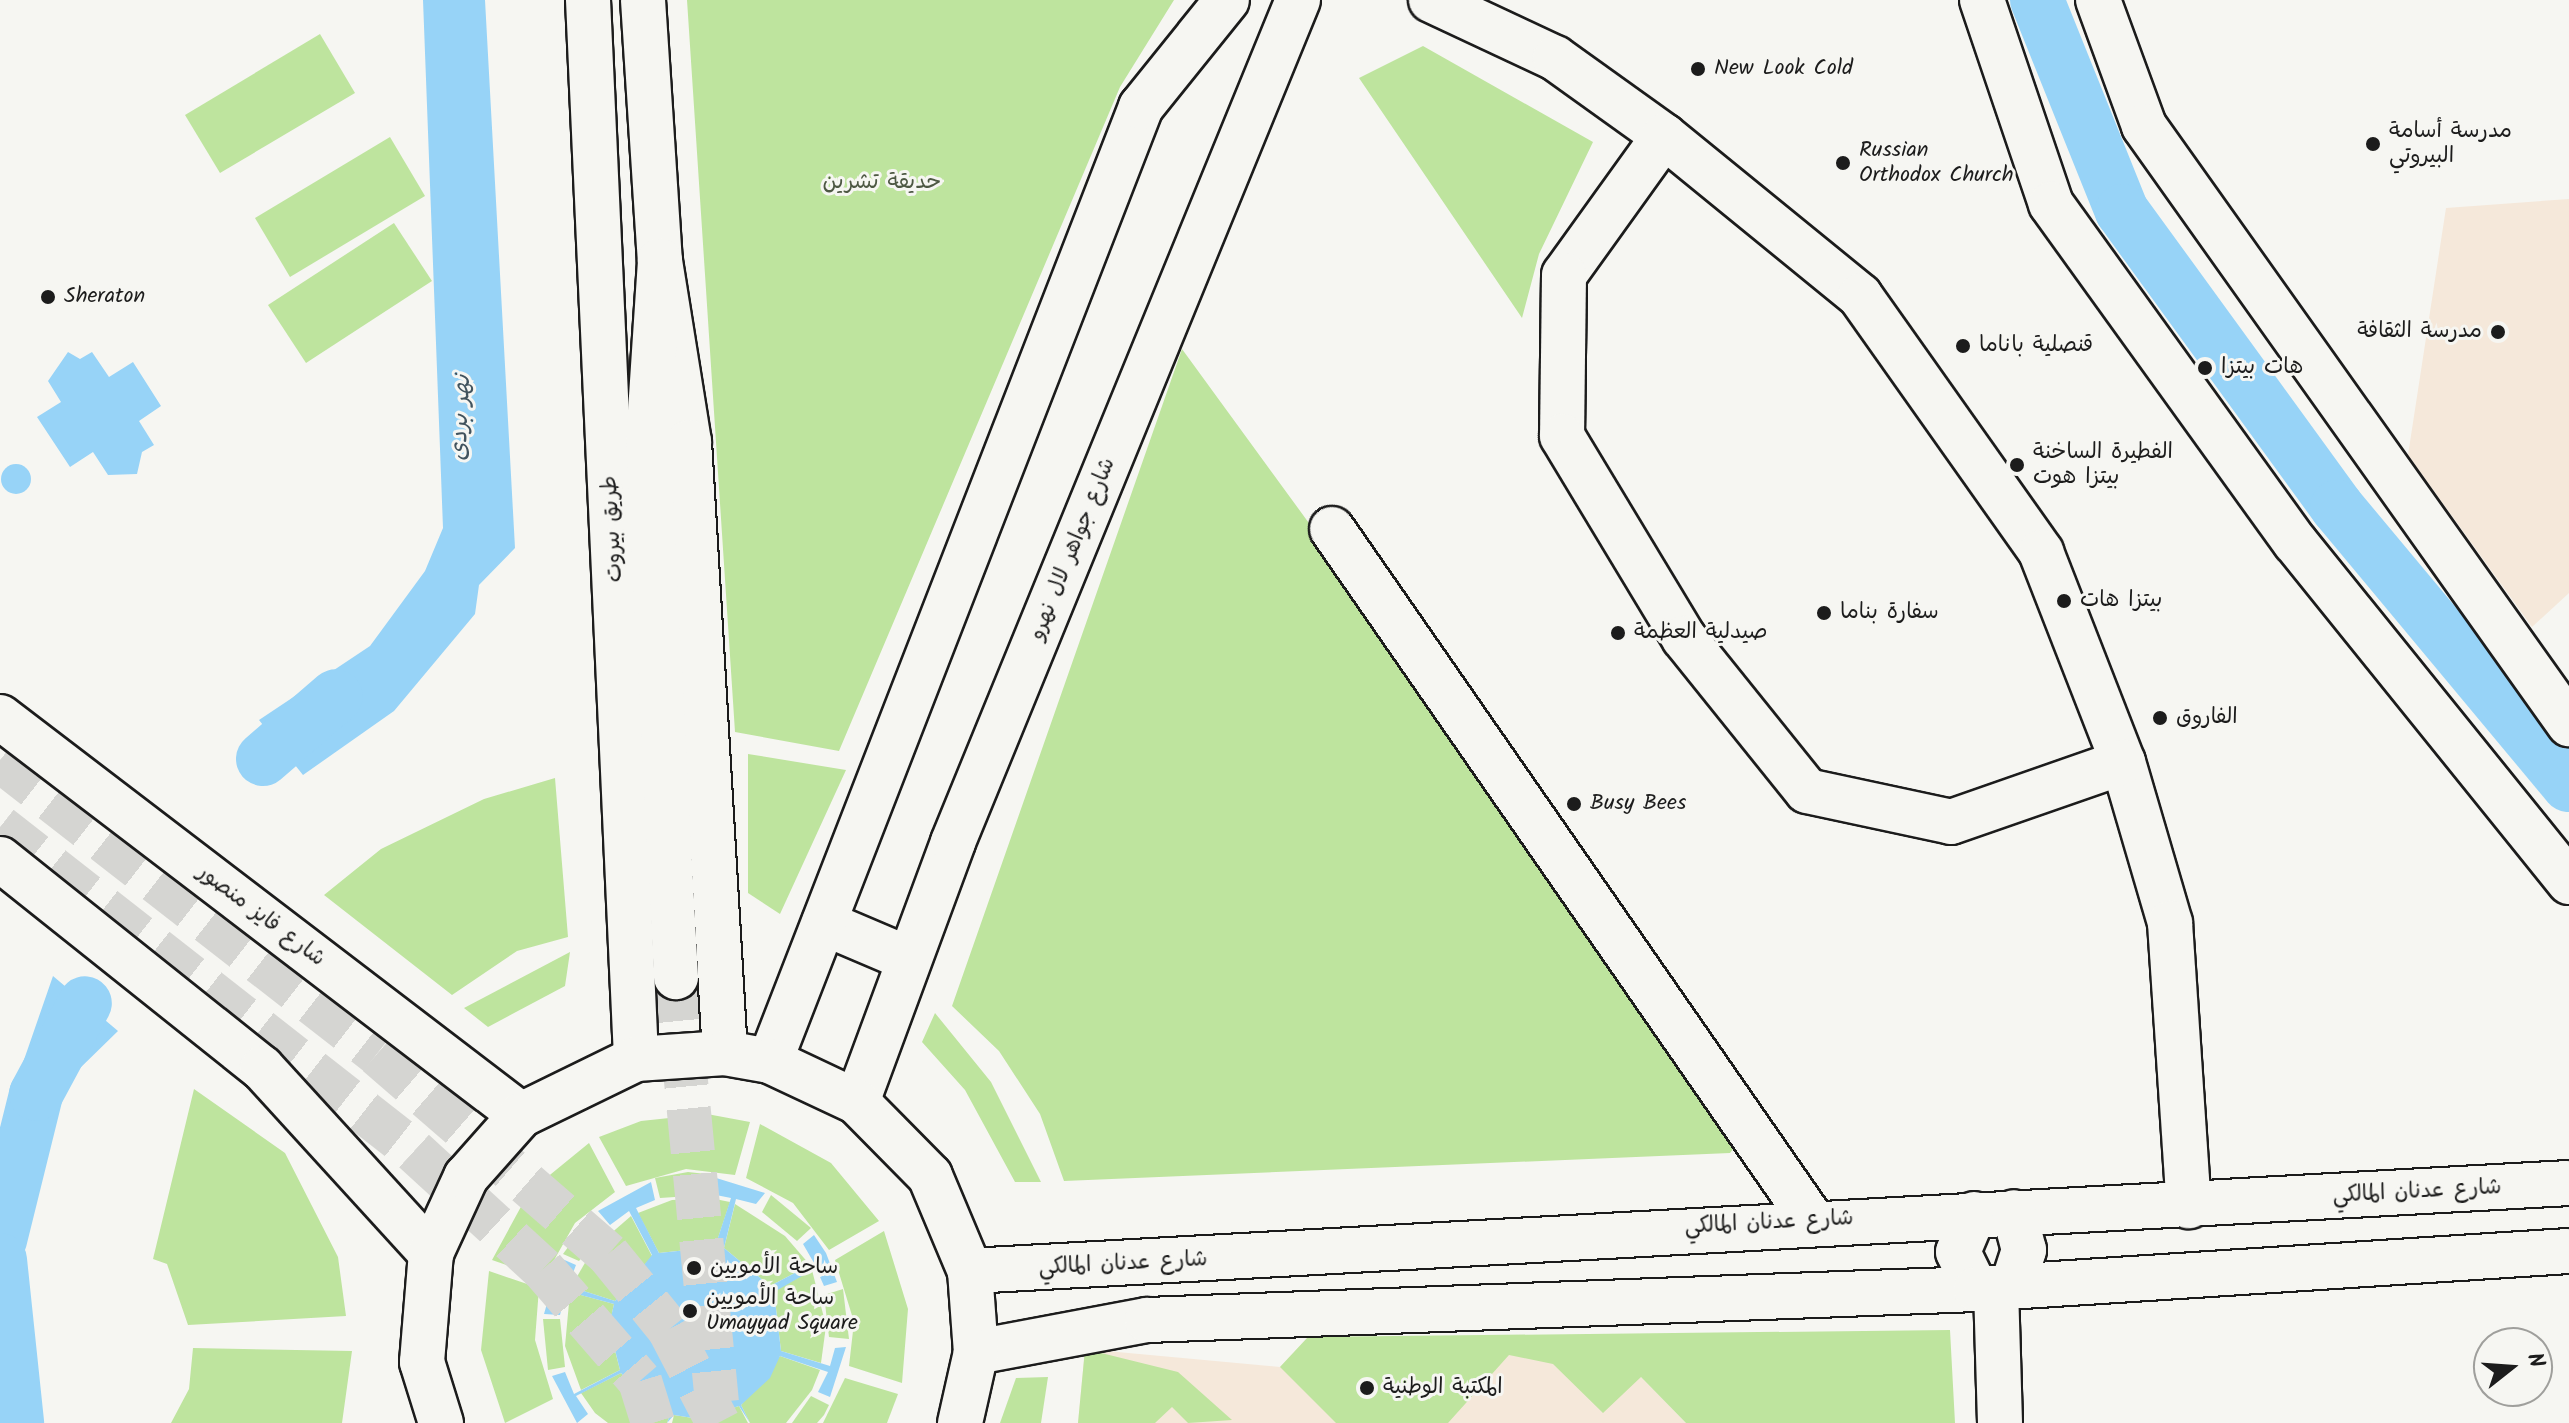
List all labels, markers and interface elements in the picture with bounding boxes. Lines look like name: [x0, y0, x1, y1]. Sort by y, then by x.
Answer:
place label: New Look Cold: [1714, 56, 1853, 82]
marker: New Look Cold: [1689, 60, 1707, 78]
place label: مدرسة أسامة البيروتي: [2389, 118, 2512, 170]
marker: مدرسة أسامة البيروتي: [2364, 135, 2382, 153]
place label: Russian Orthodox Church: [1859, 137, 2014, 188]
marker: Russian Orthodox Church: [1834, 154, 1852, 172]
park label: حديقة تشرين: [823, 170, 941, 196]
place label: Sheraton: [64, 284, 145, 310]
marker: Sheraton: [39, 288, 57, 306]
place label: مدرسة الثقافة: [2357, 319, 2482, 345]
marker: مدرسة الثقافة: [2489, 323, 2507, 341]
place label: قنصلية باناما: [1979, 333, 2093, 359]
marker: قنصلية باناما: [1954, 337, 1972, 355]
place label: هات بیتزا: [2221, 355, 2303, 381]
marker: هات بیتزا: [2196, 359, 2214, 377]
water label: نهر بردى: [444, 374, 478, 462]
place label: الفطيرة الساخنة بيتزا هوت: [2033, 439, 2173, 490]
street label: شارع جواهر لال نهرو: [1024, 454, 1122, 644]
marker: الفطيرة الساخنة بيتزا هوت: [2008, 456, 2026, 474]
street label: طريق بيروت: [597, 475, 629, 583]
place label: بیتزا هات: [2080, 588, 2162, 614]
marker: بیتزا هات: [2055, 592, 2073, 610]
place label: سفارة بناما: [1840, 600, 1939, 626]
marker: سفارة بناما: [1815, 604, 1833, 622]
place label: صيدلية العظمة: [1634, 620, 1767, 646]
marker: صيدلية العظمة: [1609, 624, 1627, 642]
place label: الفاروق: [2176, 705, 2238, 731]
marker: الفاروق: [2151, 709, 2169, 727]
place label: Busy Bees: [1590, 791, 1686, 817]
marker: Busy Bees: [1565, 795, 1583, 813]
street label: شارع فايز منصور: [192, 859, 330, 973]
street label: شارع عدنان المالكي: [2332, 1174, 2502, 1210]
street label: شارع عدنان المالكي: [1684, 1205, 1854, 1241]
street label: شارع عدنان المالكي: [1038, 1246, 1208, 1282]
place label: ساحة الأمويين: [710, 1255, 838, 1281]
marker: ساحة الأمويين: [685, 1259, 703, 1277]
place label: ساحة الأمويين Umayyad Square: [706, 1285, 858, 1336]
marker: ساحة الأمويين Umayyad Square: [681, 1302, 699, 1320]
north arrow: [2473, 1327, 2553, 1407]
text: N: [2516, 1349, 2553, 1372]
place label: المكتبة الوطنية: [1383, 1375, 1503, 1401]
marker: المكتبة الوطنية: [1358, 1379, 1376, 1397]

